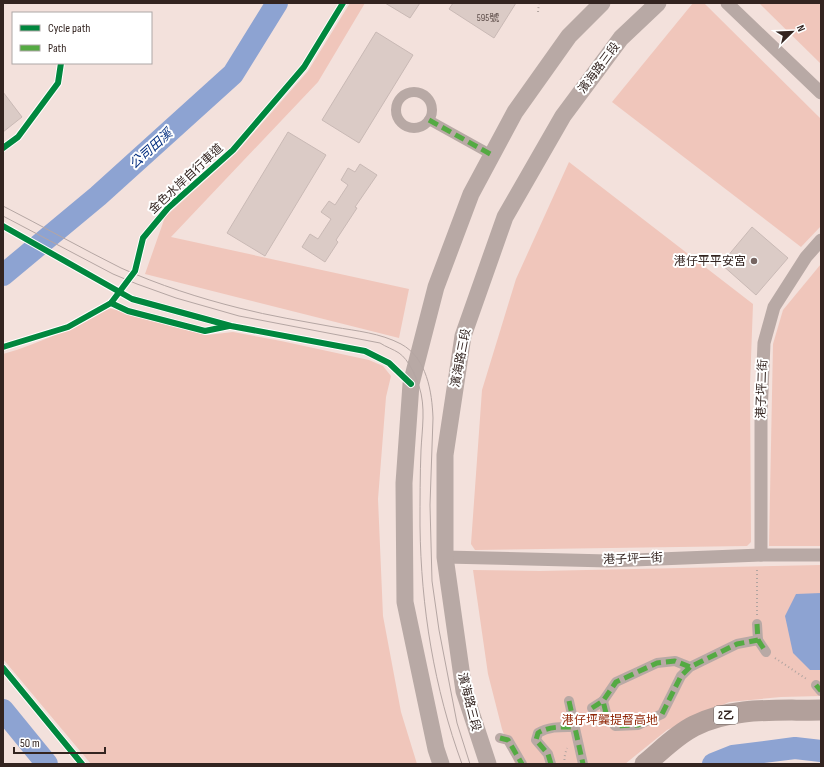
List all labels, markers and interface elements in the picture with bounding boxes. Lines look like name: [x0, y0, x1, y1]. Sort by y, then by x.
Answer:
legend: [12, 12, 152, 64]
house number: 595號: [477, 12, 499, 24]
north arrow: [772, 12, 812, 52]
text: Cycle path: [48, 21, 90, 36]
text: N: [794, 23, 808, 34]
street label: 濱海路三段: [575, 40, 623, 96]
text: Path: [48, 41, 66, 56]
water label: 公司田溪: [126, 124, 177, 172]
street label: 金色水岸自行車道: [146, 141, 226, 217]
place label: 港仔平平安宮: [674, 254, 746, 269]
marker: 港仔平平安宮: [749, 256, 759, 266]
street label: 濱海路三段: [448, 327, 474, 389]
street label: 港子坪二街: [753, 359, 771, 419]
street label: 港子坪一街: [603, 550, 663, 568]
street label: 濱海路三段: [454, 671, 484, 733]
road number: 2乙: [714, 706, 738, 724]
park label: 港仔坪龔提督高地: [562, 713, 658, 728]
scale bar: [14, 729, 105, 755]
text: 50 m: [20, 736, 40, 751]

